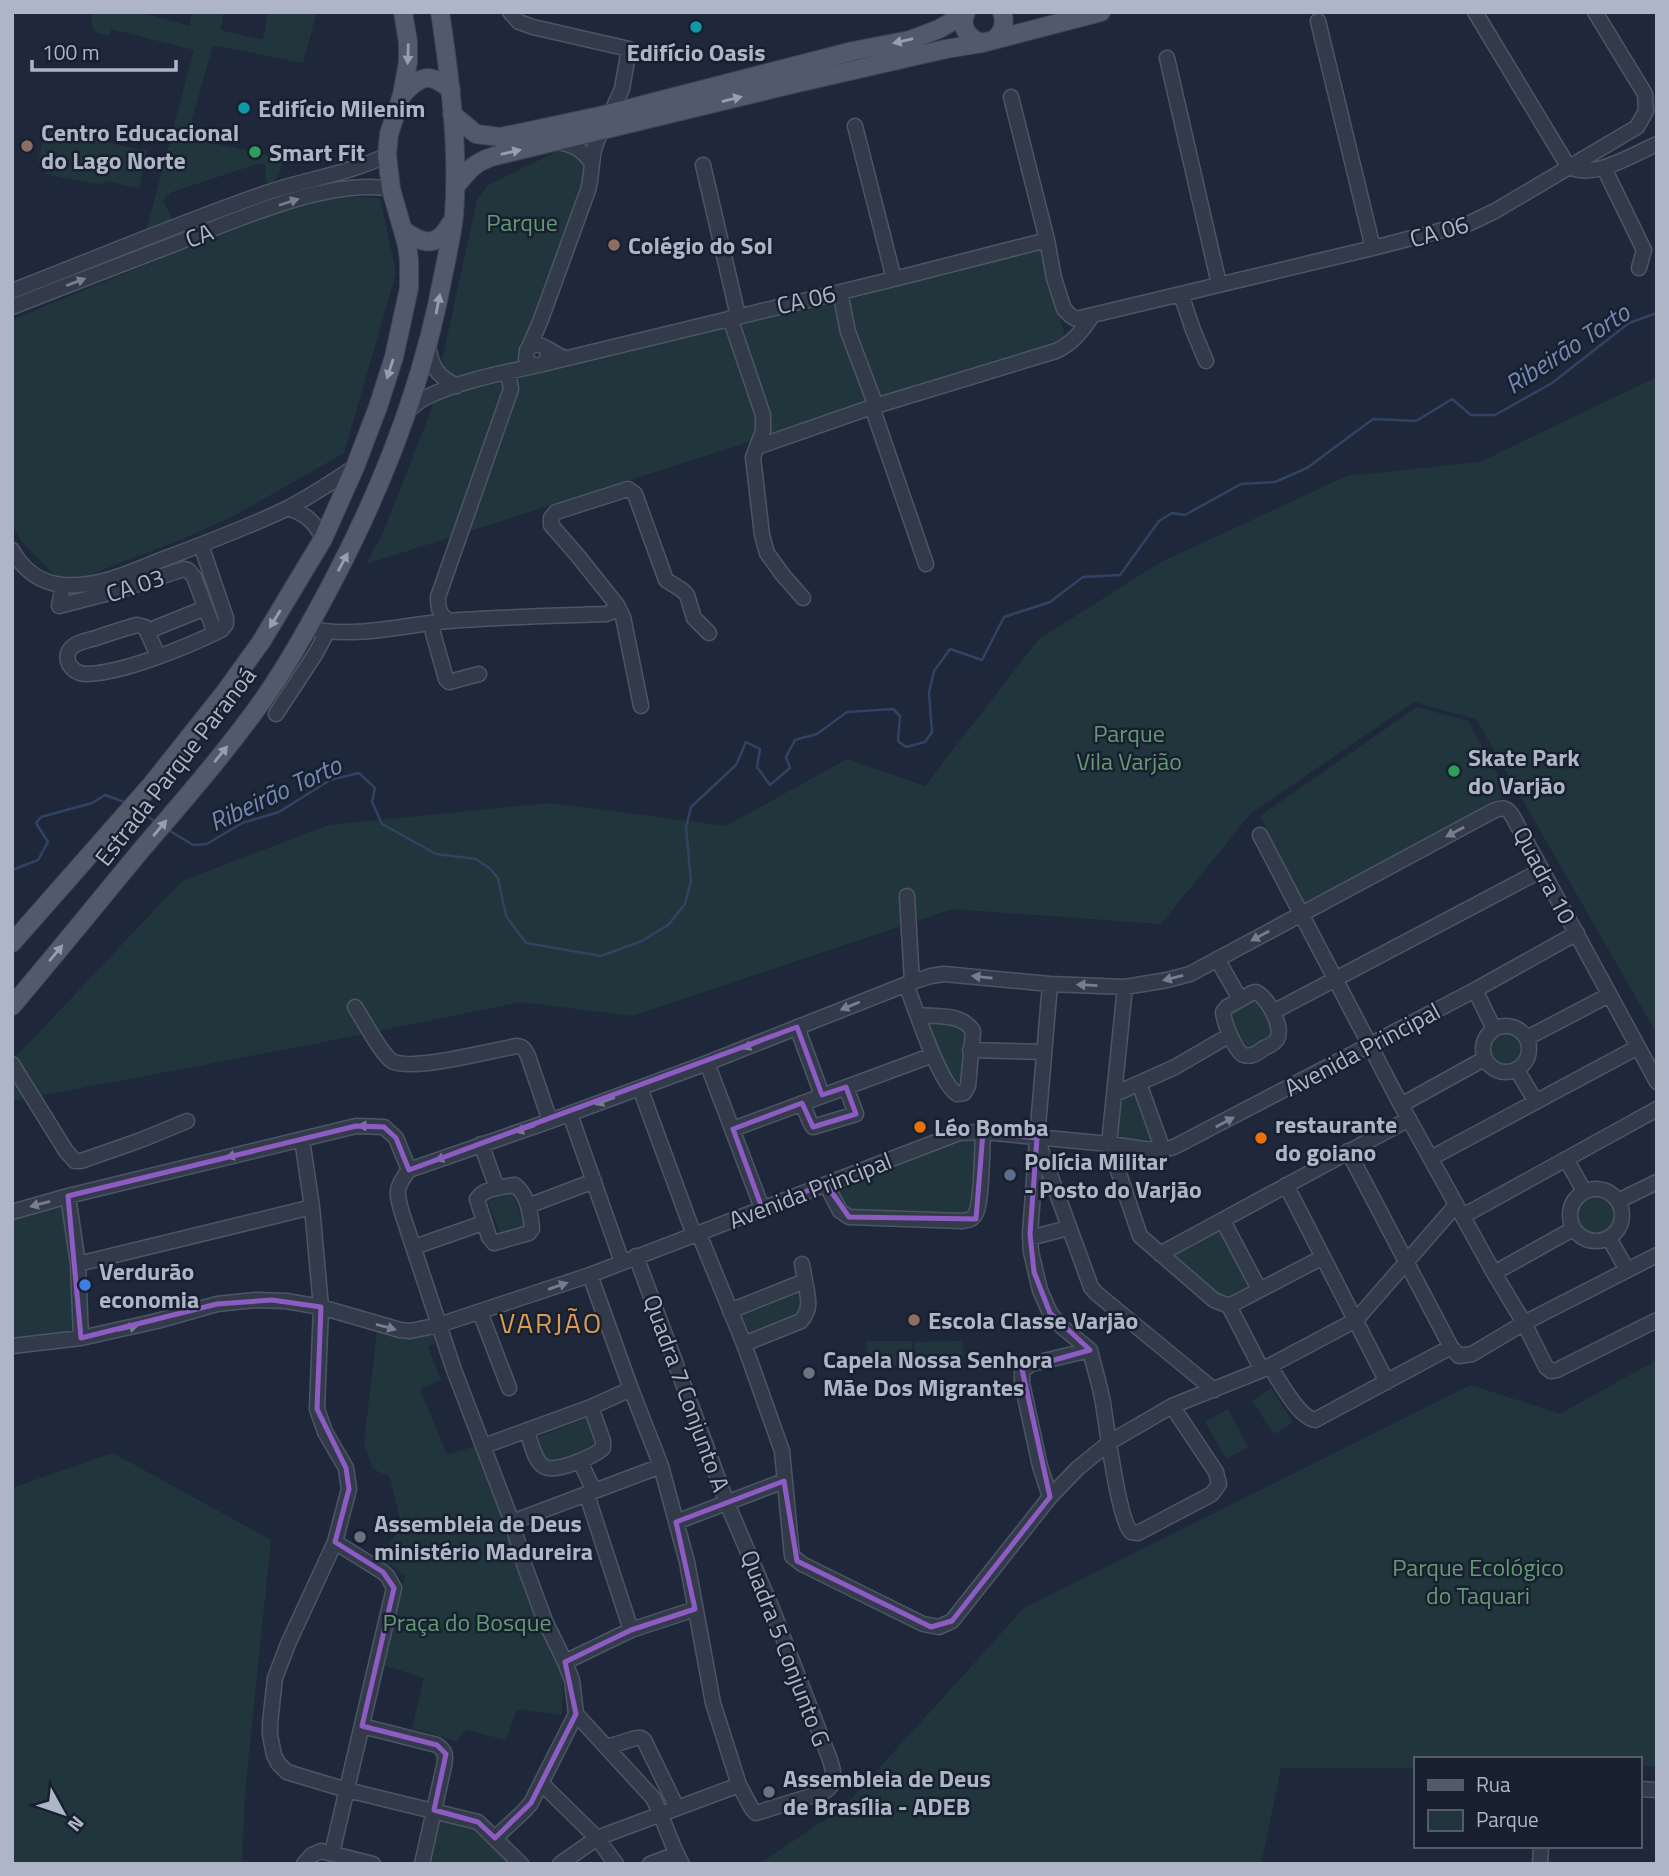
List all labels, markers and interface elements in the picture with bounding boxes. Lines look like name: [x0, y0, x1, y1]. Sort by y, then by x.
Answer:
marker: Edifício Oasis: [688, 19, 704, 35]
scale bar: [32, 28, 175, 72]
place label: Edifício Oasis: [626, 34, 766, 70]
text: 100 m: [42, 36, 99, 68]
one-way arrow: [892, 36, 914, 47]
one-way arrow: [402, 43, 414, 65]
place label: Edifício Milenim: [258, 90, 425, 126]
one-way arrow: [721, 93, 743, 104]
marker: Edifício Milenim: [236, 100, 252, 116]
place label: Centro Educacional do Lago Norte: [41, 114, 239, 178]
place label: Smart Fit: [269, 134, 365, 170]
marker: Centro Educacional do Lago Norte: [19, 138, 35, 154]
marker: Smart Fit: [247, 144, 263, 160]
one-way arrow: [500, 146, 522, 157]
one-way arrow: [279, 197, 300, 207]
park label: Parque: [486, 204, 558, 240]
street label: CA 06: [1405, 205, 1473, 257]
street label: CA: [180, 213, 218, 257]
place label: Colégio do Sol: [628, 227, 773, 263]
marker: Colégio do Sol: [606, 237, 622, 253]
street label: CA 06: [773, 275, 839, 323]
one-way arrow: [65, 277, 86, 288]
water label: Ribeirão Torto: [1497, 292, 1638, 403]
one-way arrow: [432, 293, 443, 315]
one-way arrow: [384, 358, 395, 379]
one-way arrow: [337, 553, 349, 572]
street label: CA 03: [101, 559, 169, 611]
one-way arrow: [269, 609, 282, 629]
street label: Estrada Parque Paranoá: [86, 659, 264, 873]
park label: Parque Vila Varjão: [1076, 715, 1182, 779]
place label: Skate Park do Varjão: [1468, 739, 1580, 803]
water label: Ribeirão Torto: [202, 745, 349, 841]
one-way arrow: [214, 746, 229, 764]
marker: Skate Park do Varjão: [1446, 763, 1462, 779]
one-way arrow: [153, 819, 168, 837]
street label: Quadra 10: [1504, 820, 1586, 930]
one-way arrow: [1445, 826, 1465, 837]
one-way arrow: [1250, 931, 1270, 942]
one-way arrow: [48, 945, 63, 962]
one-way arrow: [971, 971, 993, 982]
one-way arrow: [1162, 973, 1184, 984]
one-way arrow: [1076, 980, 1098, 991]
street label: Avenida Principal: [1278, 993, 1446, 1105]
one-way arrow: [839, 1001, 860, 1012]
one-way arrow: [741, 1040, 762, 1051]
one-way arrow: [594, 1096, 615, 1107]
place label: restaurante do goiano: [1275, 1106, 1397, 1170]
place label: Léo Bomba: [934, 1109, 1048, 1145]
one-way arrow: [1215, 1116, 1235, 1128]
marker: Léo Bomba: [912, 1119, 928, 1135]
one-way arrow: [357, 1120, 379, 1132]
one-way arrow: [515, 1124, 536, 1135]
marker: restaurante do goiano: [1253, 1130, 1269, 1146]
street label: Avenida Principal: [723, 1142, 897, 1238]
place label: Polícia Militar - Posto do Varjão: [1024, 1143, 1202, 1207]
one-way arrow: [225, 1150, 247, 1161]
one-way arrow: [434, 1152, 455, 1163]
marker: Polícia Militar - Posto do Varjão: [1002, 1167, 1018, 1183]
one-way arrow: [29, 1199, 51, 1210]
place label: Verdurão economia: [99, 1253, 199, 1317]
marker: Verdurão economia: [77, 1277, 93, 1293]
one-way arrow: [548, 1280, 569, 1291]
street label: Quadra 7 Conjunto A: [635, 1289, 739, 1497]
district label: VARJÃO: [499, 1301, 603, 1344]
place label: Escola Classe Varjão: [928, 1302, 1138, 1338]
marker: Escola Classe Varjão: [906, 1312, 922, 1328]
one-way arrow: [117, 1322, 139, 1333]
one-way arrow: [376, 1322, 397, 1332]
place label: Capela Nossa Senhora Mãe Dos Migrantes: [823, 1341, 1053, 1405]
marker: Capela Nossa Senhora Mãe Dos Migrantes: [801, 1365, 817, 1381]
place label: Assembleia de Deus ministério Madureira: [374, 1505, 593, 1569]
marker: Assembleia de Deus ministério Madureira: [352, 1529, 368, 1545]
street label: Quadra 5 Conjunto G: [732, 1544, 840, 1752]
park label: Parque Ecológico do Taquari: [1392, 1549, 1564, 1613]
park label: Praça do Bosque: [382, 1604, 552, 1640]
legend: [1414, 1757, 1641, 1848]
place label: Assembleia de Deus de Brasília - ADEB: [783, 1760, 991, 1824]
text: Rua: [1476, 1768, 1511, 1800]
north arrow: [28, 1778, 98, 1848]
marker: Assembleia de Deus de Brasília - ADEB: [761, 1784, 777, 1800]
text: Parque: [1476, 1803, 1539, 1835]
text: N: [61, 1810, 92, 1839]

